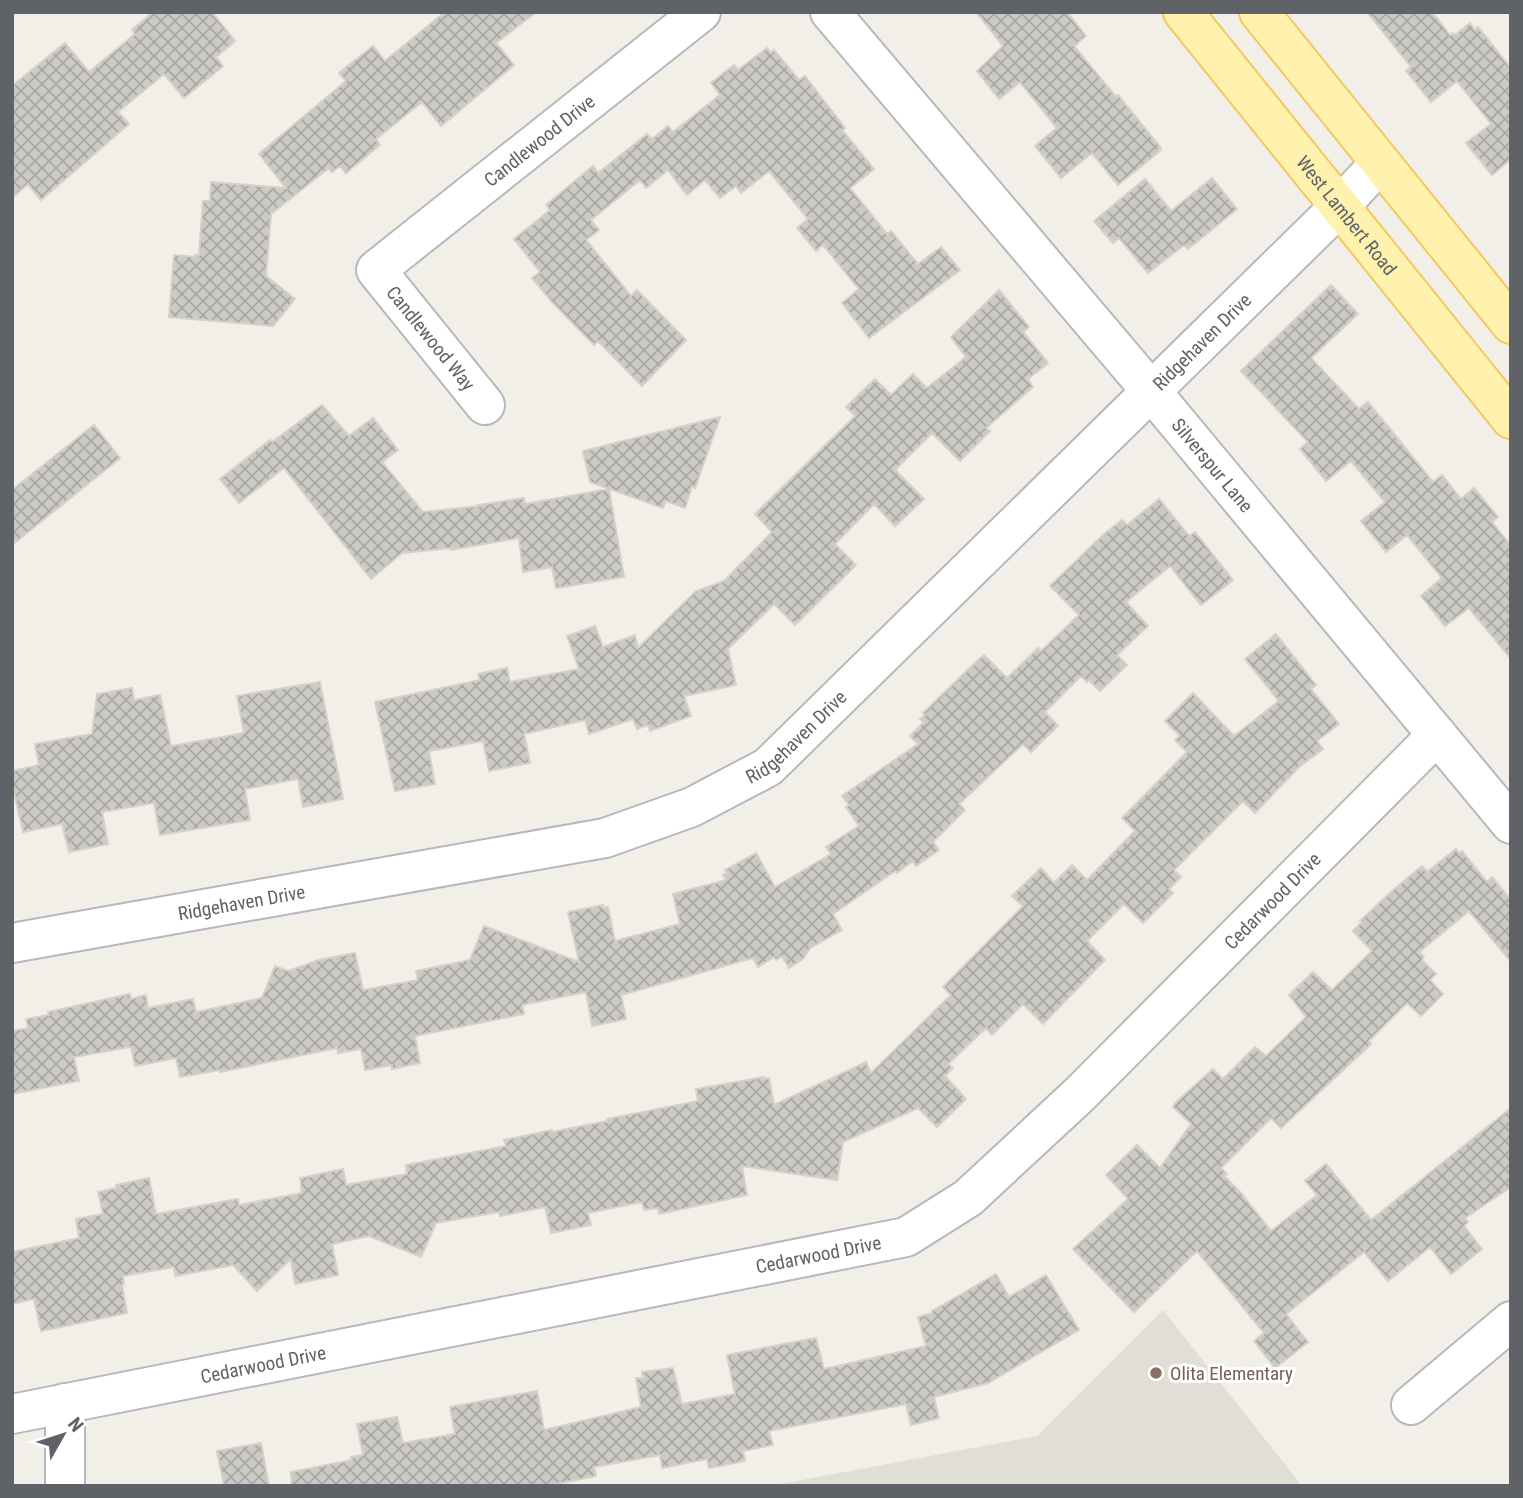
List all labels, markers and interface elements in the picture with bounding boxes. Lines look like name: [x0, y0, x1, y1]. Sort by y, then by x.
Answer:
street label: Candlewood Drive: [480, 90, 600, 192]
street label: West Lambert Road: [1291, 151, 1401, 280]
street label: Candlewood Way: [381, 281, 480, 395]
street label: Ridgehaven Drive: [1148, 289, 1256, 395]
street label: Silverspur Lane: [1167, 414, 1258, 517]
street label: Ridgehaven Drive: [742, 686, 851, 789]
street label: Cedarwood Drive: [1219, 848, 1326, 954]
street label: Ridgehaven Drive: [176, 880, 307, 925]
street label: Cedarwood Drive: [754, 1231, 883, 1278]
street label: Cedarwood Drive: [198, 1341, 328, 1388]
place label: Olita Elementary: [1170, 1362, 1293, 1385]
marker: Olita Elementary: [1148, 1365, 1164, 1381]
north arrow: [28, 1400, 98, 1470]
text: N: [63, 1413, 88, 1436]

